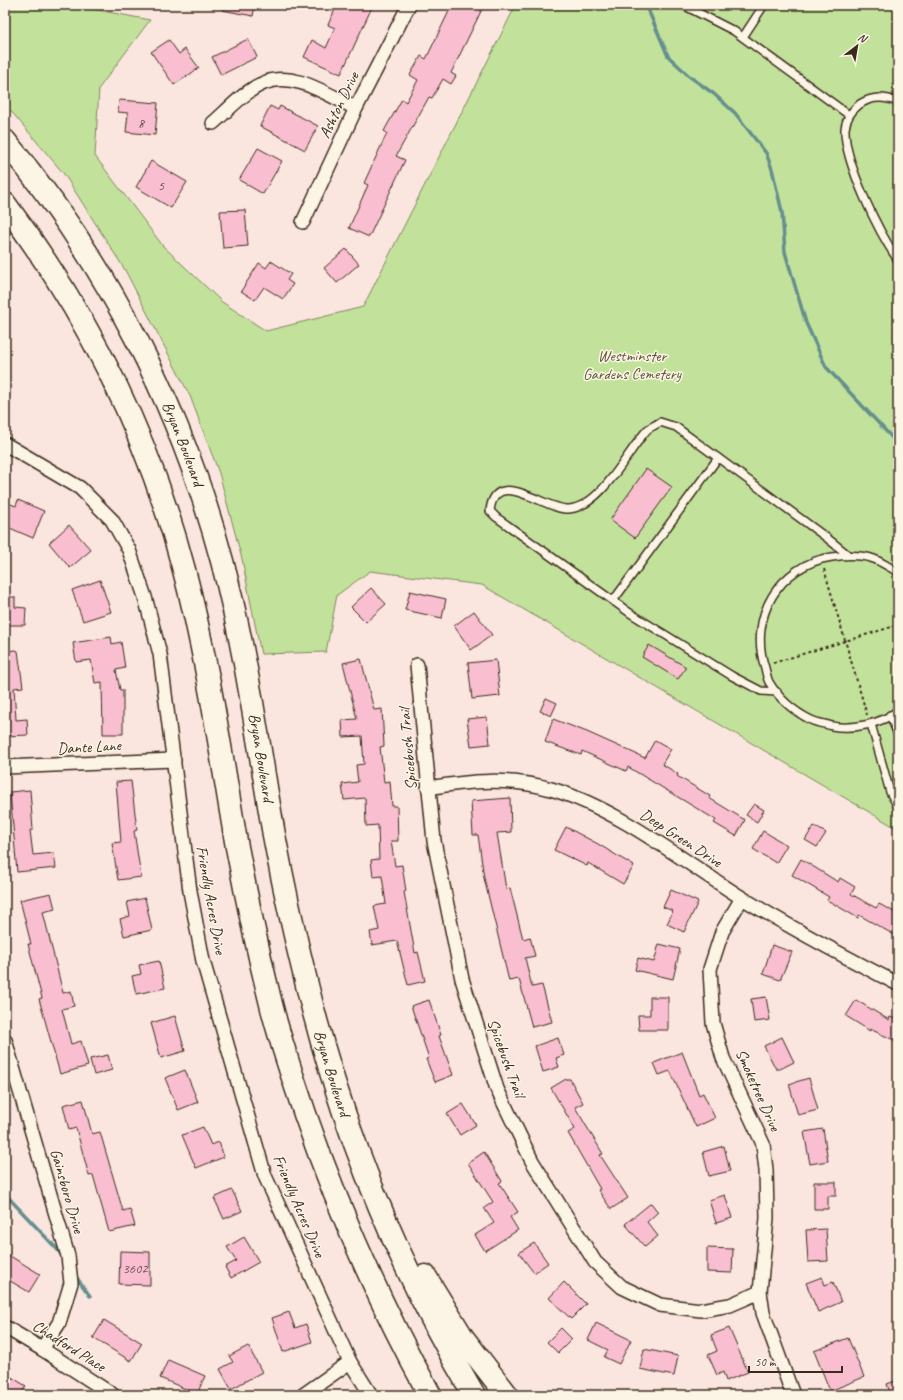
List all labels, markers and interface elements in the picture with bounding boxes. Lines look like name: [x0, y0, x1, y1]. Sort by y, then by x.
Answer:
north arrow: [837, 26, 877, 66]
text: N: [856, 30, 871, 46]
street label: Ashton Drive: [314, 67, 364, 141]
house number: 8: [138, 115, 146, 132]
house number: 5: [158, 177, 165, 194]
park label: Westminster Gardens Cemetery: [583, 346, 683, 384]
street label: Bryan Boulevard: [157, 399, 209, 491]
street label: Spicebush Trail: [394, 704, 422, 791]
street label: Bryan Boulevard: [244, 712, 279, 806]
street label: Dante Lane: [57, 735, 123, 759]
street label: Deep Green Drive: [636, 804, 727, 873]
street label: Friendly Acres Drive: [192, 844, 231, 957]
street label: Spicebush Trail: [483, 1016, 531, 1103]
street label: Bryan Boulevard: [309, 1028, 356, 1122]
street label: Smoketree Drive: [731, 1046, 786, 1136]
street label: Gainsboro Drive: [45, 1147, 89, 1237]
street label: Friendly Acres Drive: [268, 1152, 330, 1262]
house number: 3602: [122, 1260, 149, 1277]
street label: Chadford Place: [29, 1316, 111, 1377]
scale bar: [749, 1348, 842, 1374]
text: 50 m: [755, 1354, 777, 1370]

